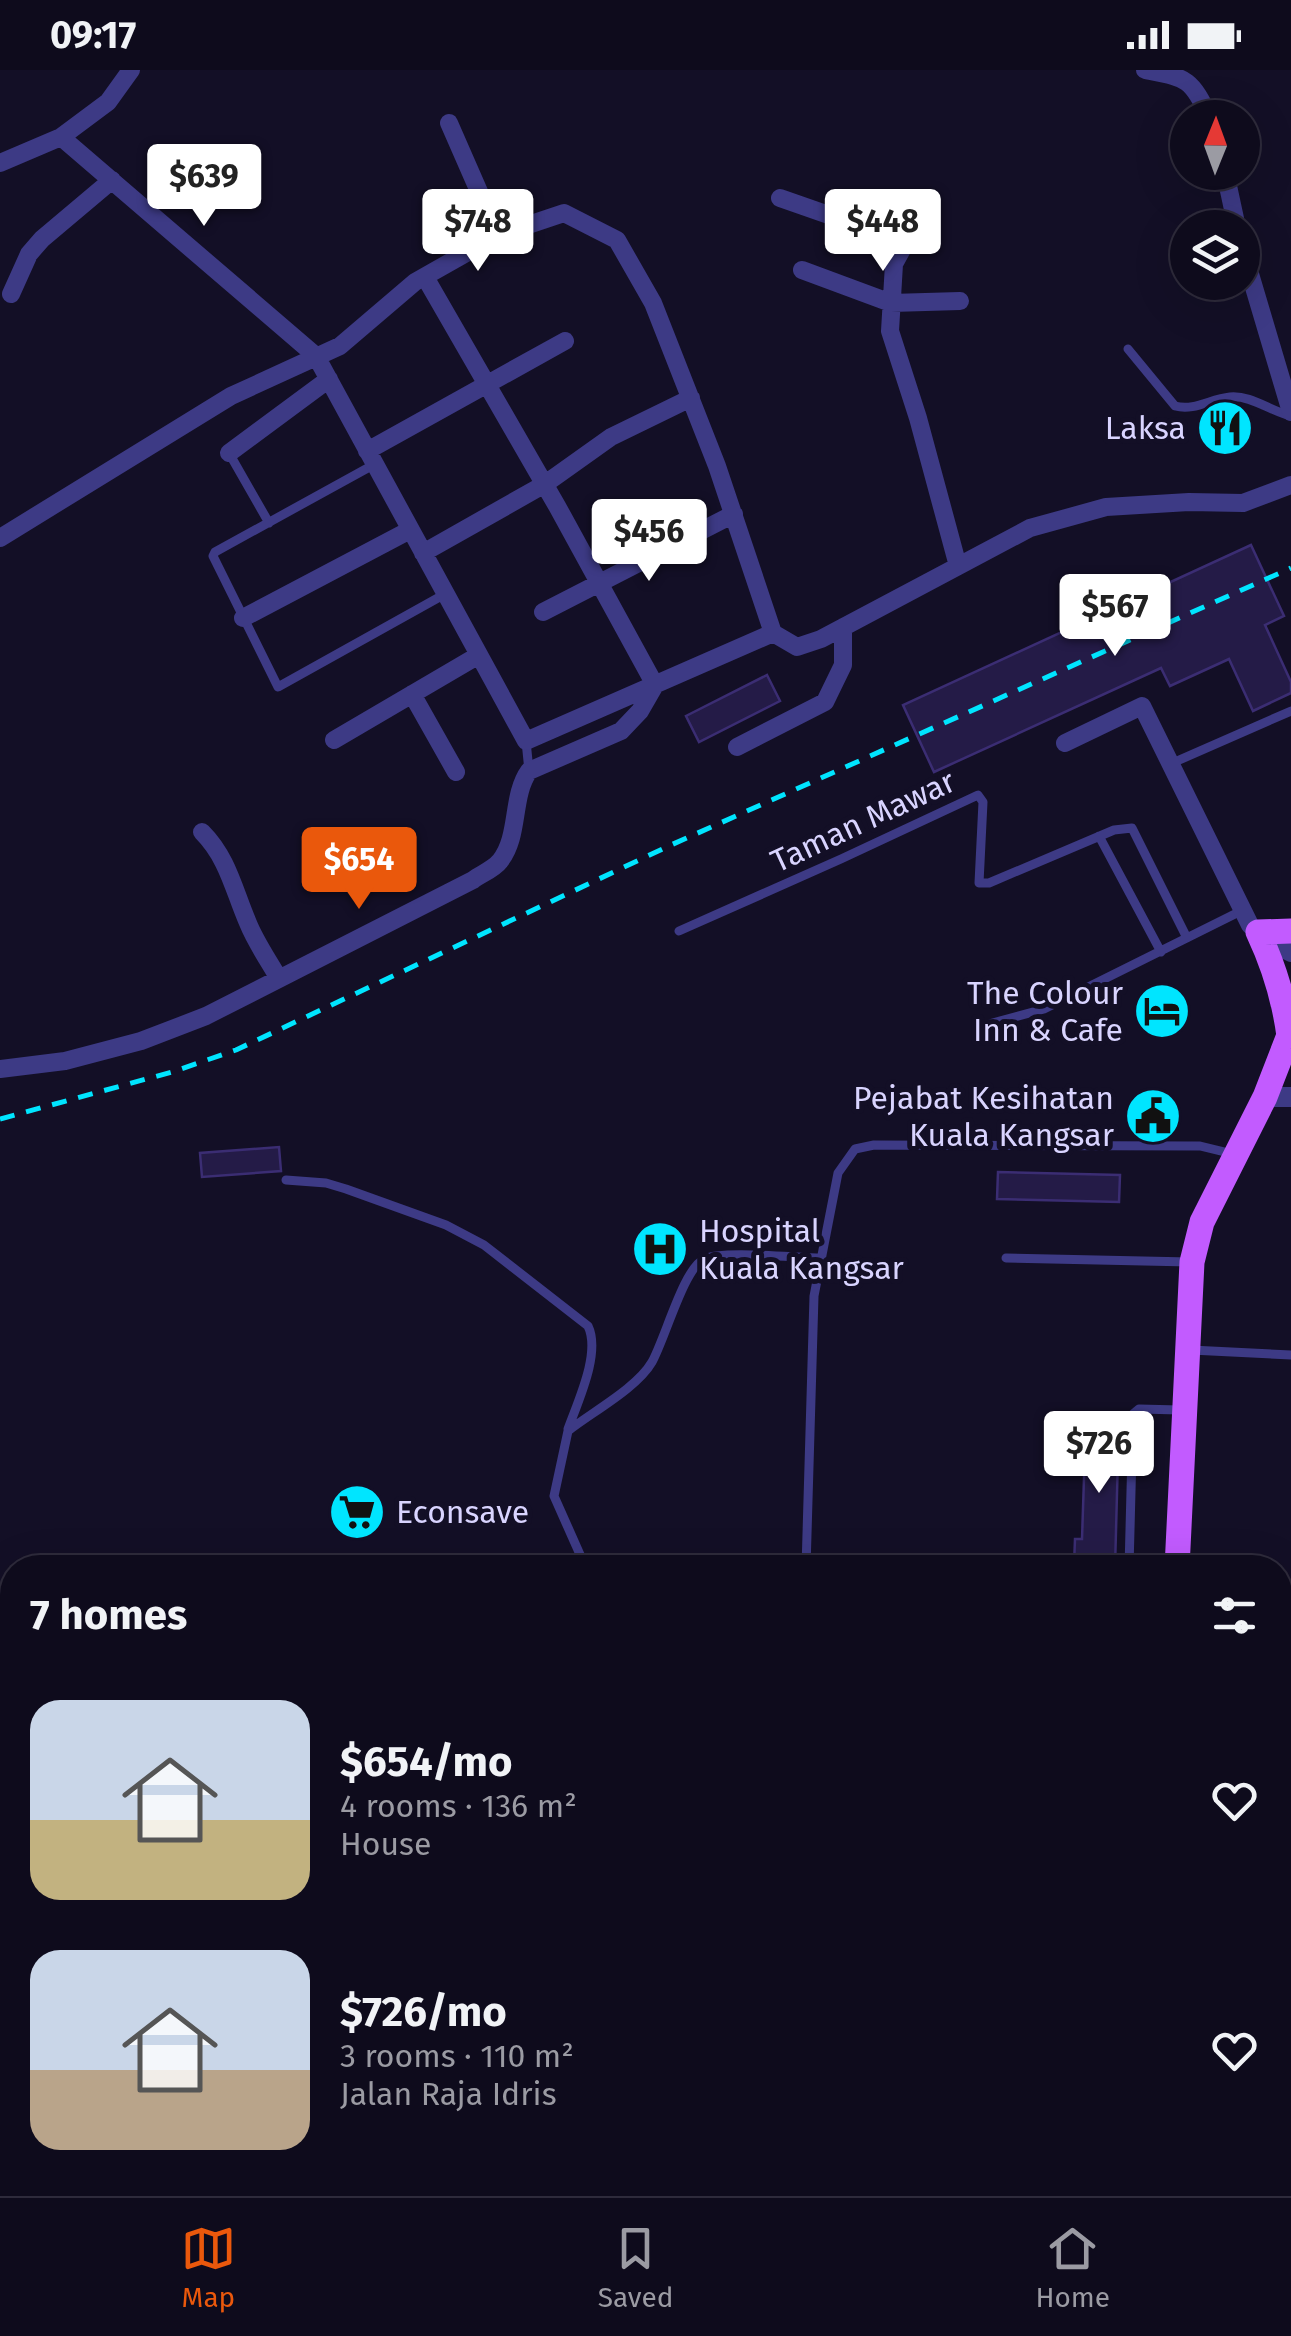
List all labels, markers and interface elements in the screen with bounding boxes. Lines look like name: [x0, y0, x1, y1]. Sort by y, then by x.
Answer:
text: 09:17: [50, 12, 136, 58]
north arrow: [1170, 100, 1260, 190]
map controls: [1170, 100, 1260, 300]
pin: $639: [145, 144, 263, 229]
text: $639: [169, 157, 239, 195]
pin: $748: [419, 189, 537, 274]
pin: $448: [824, 189, 942, 274]
text: $748: [444, 202, 512, 240]
text: $448: [847, 202, 919, 240]
button: layers: [1170, 210, 1260, 300]
restaurant icon: Laksa: [1195, 398, 1255, 458]
place label: Laksa: [1105, 409, 1186, 447]
pin: $456: [590, 499, 708, 584]
text: $456: [614, 512, 684, 550]
pin: $567: [1056, 574, 1174, 659]
text: $567: [1082, 587, 1148, 625]
street label: Taman Mawar: [765, 761, 962, 880]
pin: $654: [300, 827, 418, 912]
text: $654: [324, 840, 394, 878]
place label: The Colour Inn & Cafe: [967, 974, 1124, 1049]
hotel icon: The Colour Inn & Cafe: [1132, 981, 1192, 1041]
place label: Pejabat Kesihatan Kuala Kangsar: [853, 1079, 1115, 1154]
public building icon: Pejabat Kesihatan Kuala Kangsar: [1123, 1086, 1183, 1146]
place label: Hospital Kuala Kangsar: [699, 1212, 905, 1287]
hospital icon: Hospital Kuala Kangsar: [630, 1219, 690, 1279]
pin: $726: [1040, 1411, 1158, 1496]
text: $726: [1066, 1424, 1132, 1462]
supermarket icon: Econsave: [327, 1482, 387, 1542]
place label: Econsave: [396, 1493, 529, 1531]
icon: filters: [1207, 1588, 1262, 1643]
text: 7 homes: [30, 1590, 187, 1640]
text: $654/mo: [340, 1737, 513, 1787]
icon: home: [110, 1740, 230, 1860]
icon: heart: [1207, 1773, 1262, 1828]
text: 4 rooms · 136 m²: [340, 1787, 577, 1825]
text: House: [340, 1825, 431, 1863]
text: $726/mo: [340, 1987, 507, 2037]
icon: home: [110, 1990, 230, 2110]
icon: heart: [1207, 2023, 1262, 2078]
text: 3 rooms · 110 m²: [340, 2037, 574, 2075]
text: Jalan Raja Idris: [340, 2075, 557, 2113]
tab: Map: [181, 2221, 236, 2314]
tab: Saved: [598, 2221, 674, 2314]
tab: Home: [1035, 2221, 1110, 2314]

